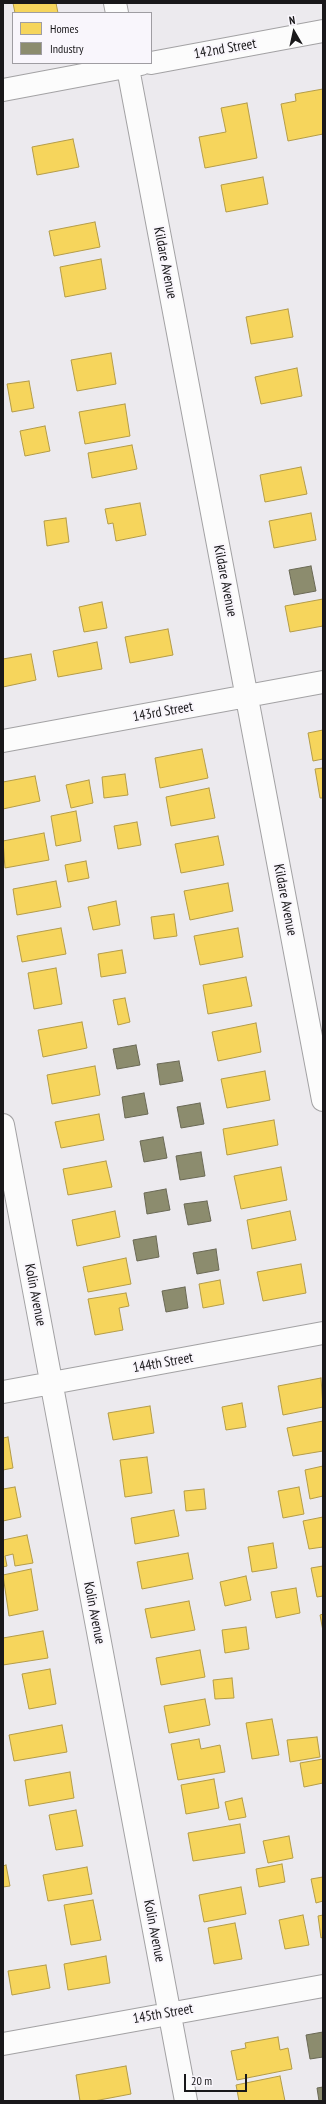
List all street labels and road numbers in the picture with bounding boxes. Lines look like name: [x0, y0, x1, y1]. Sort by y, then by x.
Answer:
street label: 142nd Street: [192, 35, 258, 63]
street label: Kildare Avenue: [150, 226, 180, 300]
street label: Kildare Avenue: [210, 544, 240, 618]
street label: 143rd Street: [132, 698, 194, 726]
street label: Kildare Avenue: [270, 863, 300, 937]
street label: Kolin Avenue: [21, 1262, 49, 1328]
street label: 144th Street: [132, 1349, 194, 1377]
street label: Kolin Avenue: [80, 1580, 108, 1646]
street label: Kolin Avenue: [140, 1898, 168, 1964]
street label: 145th Street: [132, 2000, 194, 2028]

